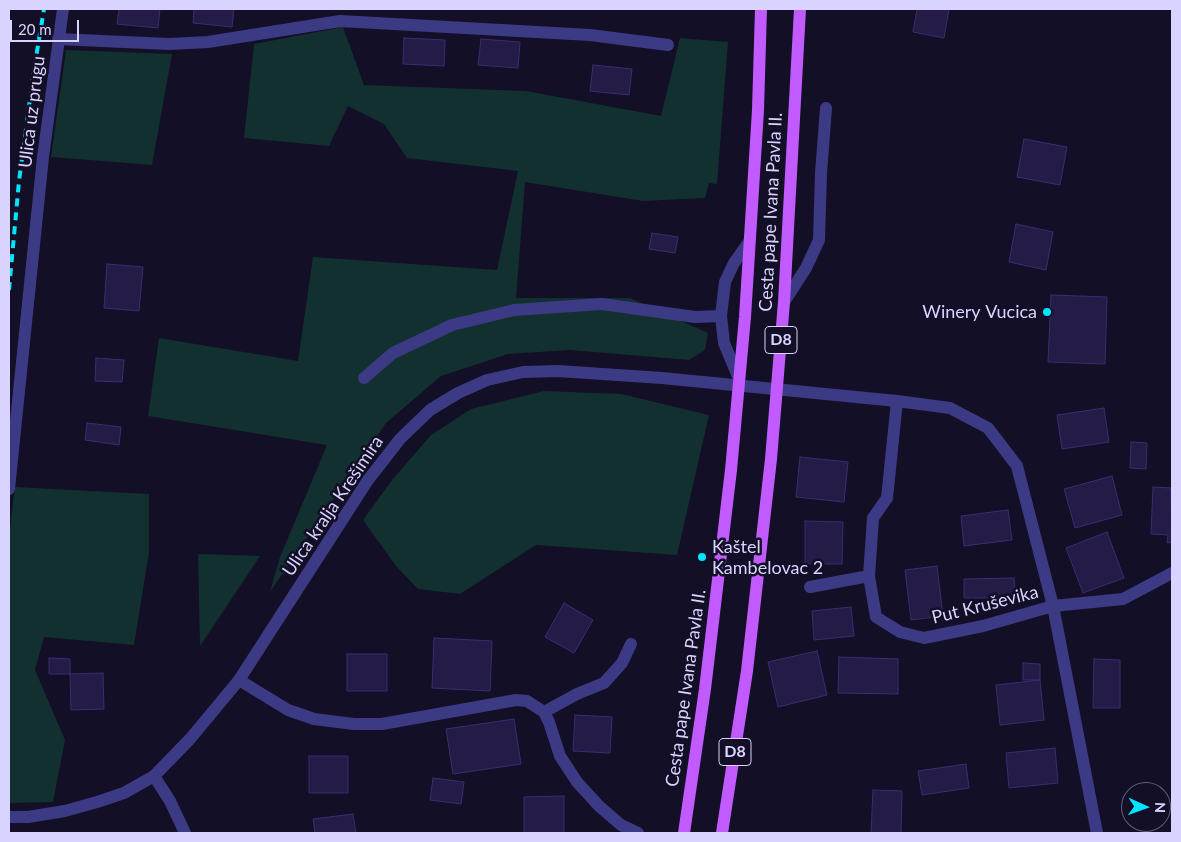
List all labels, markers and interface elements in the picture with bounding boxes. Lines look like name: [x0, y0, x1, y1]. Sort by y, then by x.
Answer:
scale bar: [12, 10, 81, 42]
text: 20 m: [18, 20, 52, 38]
street label: Ulica uz prugu: [14, 55, 50, 169]
street label: Cesta pape Ivana Pavla II.: [755, 112, 787, 312]
place label: Winery Vucica: [922, 301, 1037, 323]
marker: Winery Vucica: [1041, 306, 1053, 318]
road number: D8: [765, 326, 797, 354]
street label: Ulica kralja Krešimira: [278, 432, 388, 580]
place label: Kaštel Kambelovac 2: [712, 536, 823, 578]
marker: Kaštel Kambelovac 2: [696, 551, 708, 563]
street label: Put Kruševika: [929, 581, 1041, 629]
street label: Cesta pape Ivana Pavla II.: [661, 588, 711, 788]
road number: D8: [719, 739, 751, 766]
north arrow: [1121, 782, 1171, 832]
text: N: [1152, 802, 1169, 813]

